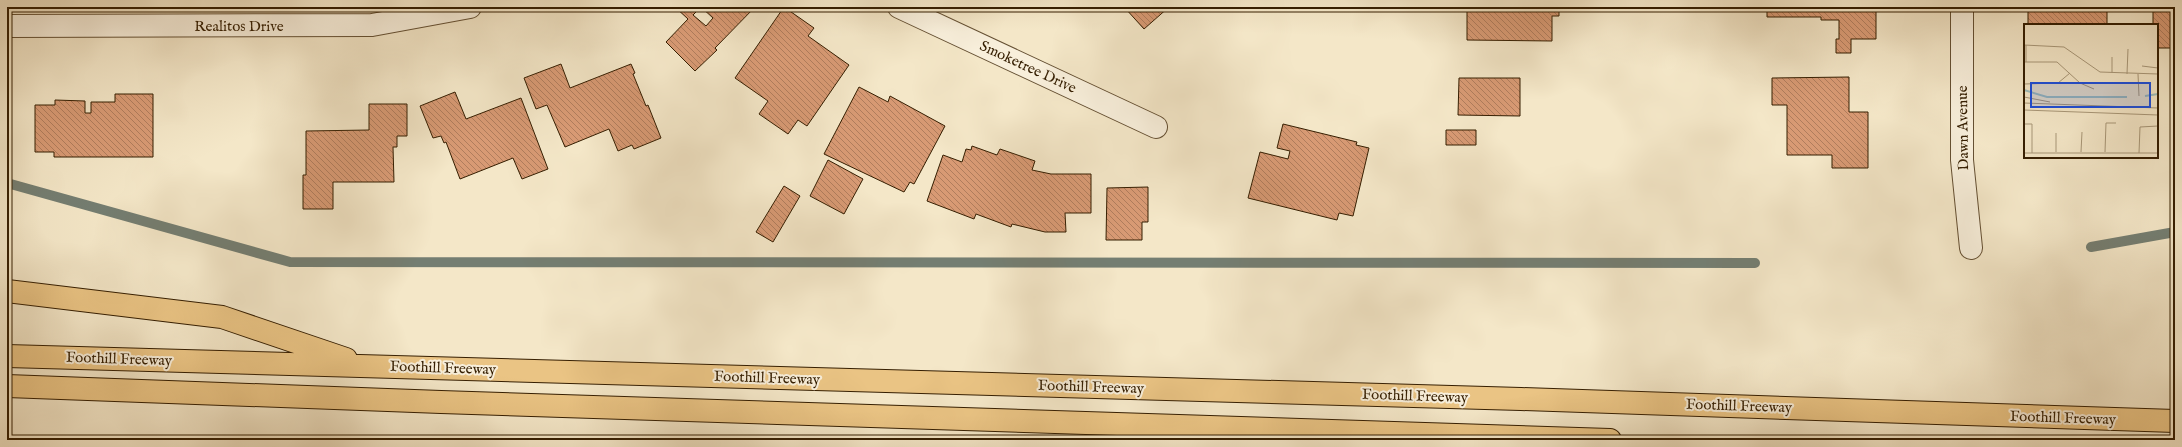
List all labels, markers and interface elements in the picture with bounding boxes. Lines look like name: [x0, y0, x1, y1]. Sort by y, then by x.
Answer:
street label: Realitos Drive: [194, 17, 284, 36]
inset map: [2024, 24, 2158, 158]
street label: Smoketree Drive: [977, 36, 1080, 98]
street label: Dawn Avenue: [1953, 85, 1973, 171]
street label: Foothill Freeway: [66, 348, 173, 370]
street label: Foothill Freeway: [390, 357, 497, 379]
street label: Foothill Freeway: [714, 367, 821, 389]
street label: Foothill Freeway: [1038, 376, 1145, 398]
street label: Foothill Freeway: [1362, 385, 1469, 407]
street label: Foothill Freeway: [1686, 395, 1793, 417]
street label: Foothill Freeway: [2010, 407, 2117, 429]

